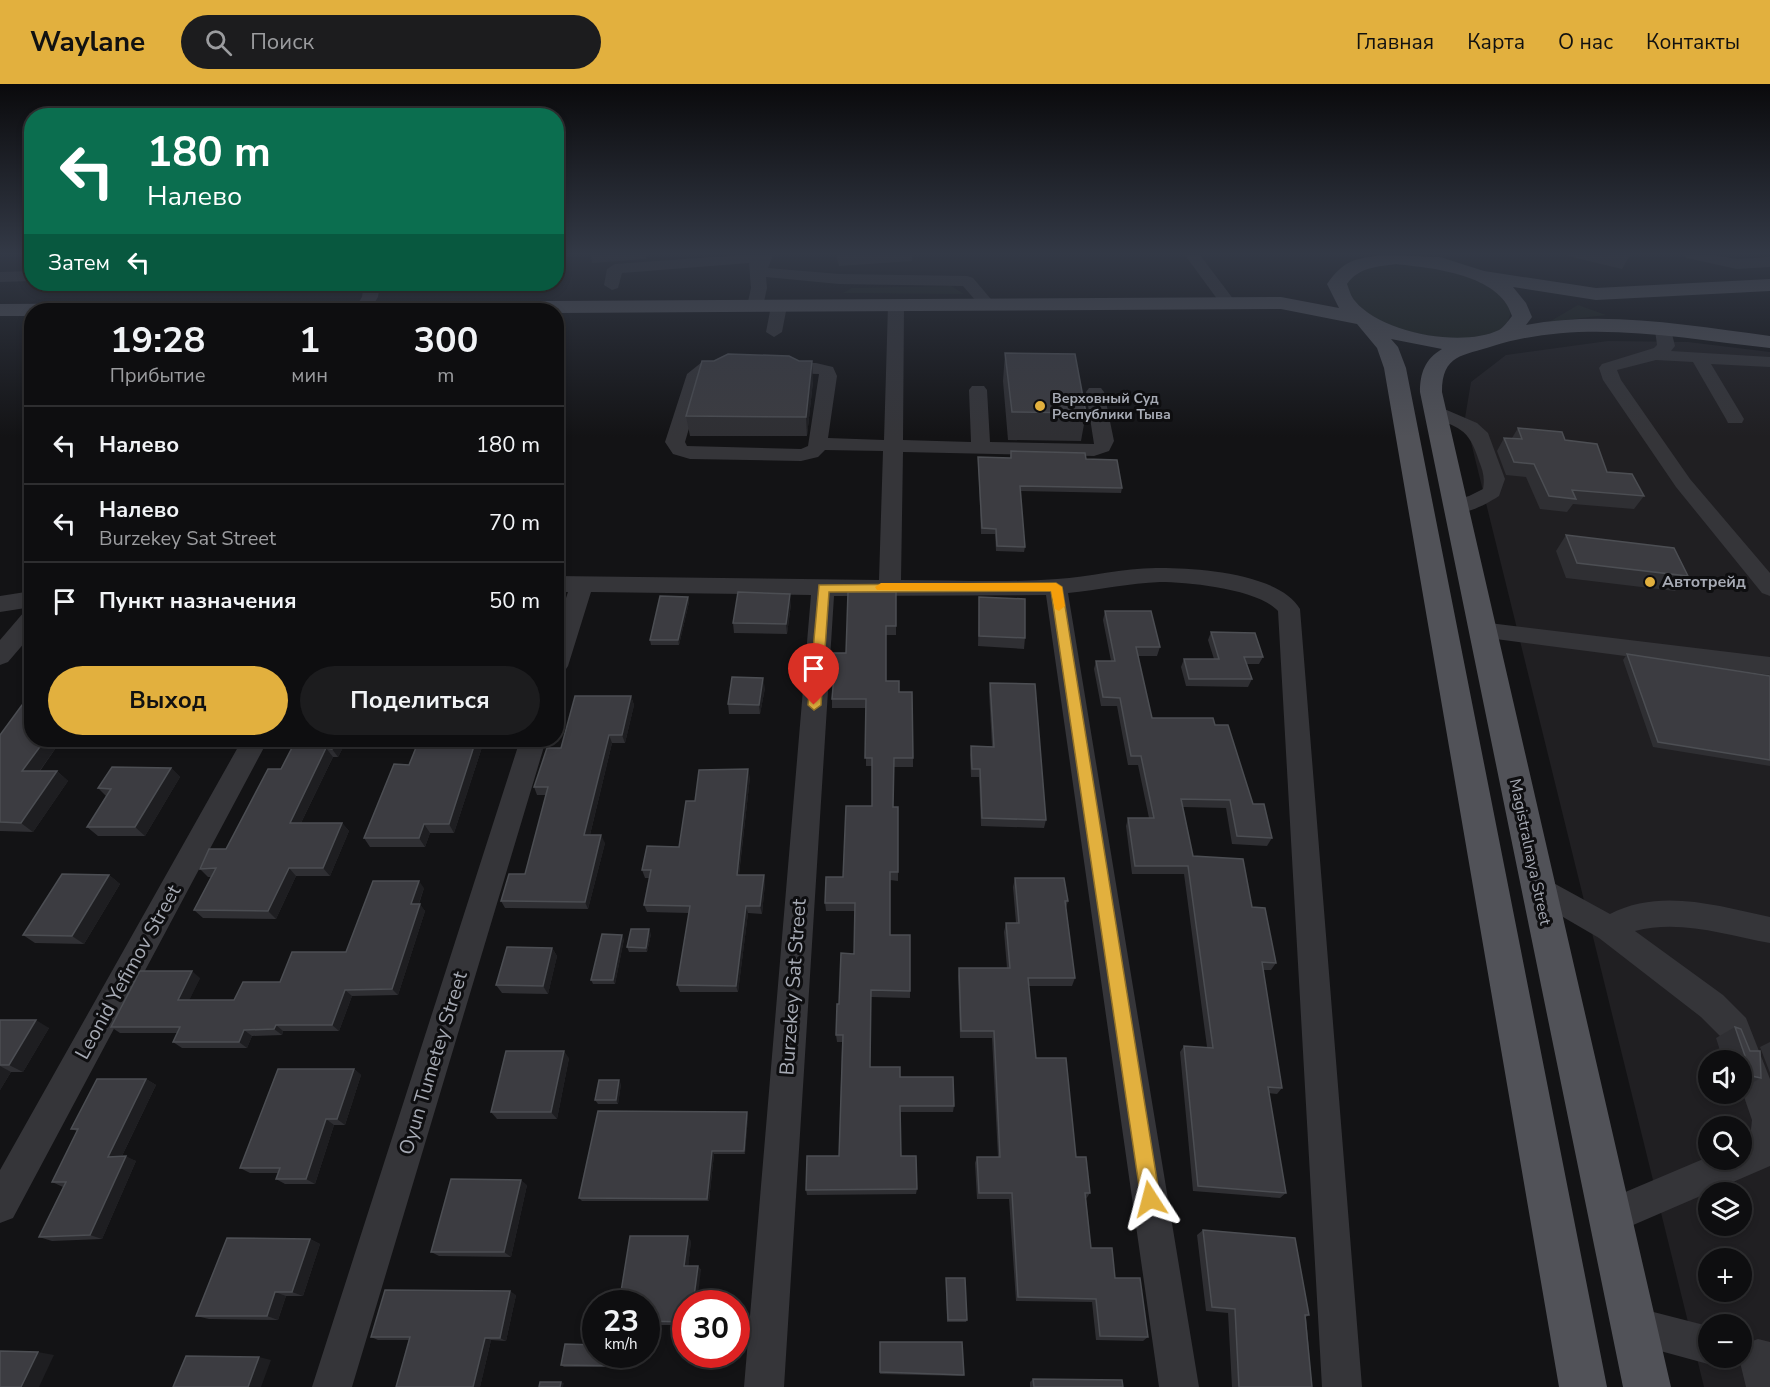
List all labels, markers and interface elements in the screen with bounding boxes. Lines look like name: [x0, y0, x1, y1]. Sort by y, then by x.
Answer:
search box: [181, 15, 601, 69]
text: Waylane: [30, 23, 145, 61]
icon: search: [202, 26, 235, 59]
text: Поиск: [250, 27, 314, 57]
text: Главная: [1356, 28, 1434, 56]
text: Карта: [1467, 28, 1525, 56]
text: О нас: [1558, 28, 1613, 56]
text: Контакты: [1646, 28, 1740, 56]
text: 180 m: [147, 124, 271, 181]
icon: left: [48, 132, 126, 210]
text: Налево: [147, 178, 242, 215]
icon: left: [122, 246, 155, 279]
text: Затем: [48, 248, 110, 278]
text: 19:28: [110, 316, 205, 365]
text: 1: [299, 316, 320, 365]
text: 300: [414, 316, 478, 365]
text: Прибытие: [110, 362, 206, 389]
text: мин: [291, 362, 328, 389]
text: m: [437, 362, 454, 389]
place label: Верховный Суд Республики Тыва: [1052, 389, 1171, 424]
marker: Верховный Суд Республики Тыва: [1033, 399, 1047, 413]
icon: left: [48, 429, 81, 462]
text: Налево: [99, 430, 179, 460]
text: 180 m: [476, 430, 540, 460]
text: Налево: [99, 495, 179, 525]
icon: left: [48, 507, 81, 540]
text: 70 m: [489, 508, 540, 538]
text: Burzekey Sat Street: [99, 525, 276, 552]
place label: Автотрейд: [1662, 571, 1746, 593]
marker: Автотрейд: [1643, 575, 1657, 589]
icon: arrive: [48, 585, 81, 618]
text: Пункт назначения: [99, 586, 297, 616]
text: 50 m: [489, 586, 540, 616]
pin: [788, 643, 839, 705]
icon: arrive: [797, 652, 830, 685]
button: Выход: [48, 666, 288, 735]
button: Поделиться: [300, 666, 540, 735]
street label: Magistralnaya Street: [1504, 777, 1556, 928]
street label: Leonid Yefimov Street: [69, 879, 188, 1064]
street label: Burzekey Sat Street: [773, 897, 813, 1076]
street label: Oyun Tumetey Street: [392, 967, 474, 1158]
map controls: [1698, 1050, 1752, 1368]
button: sound: [1698, 1050, 1752, 1104]
button: search: [1698, 1116, 1752, 1170]
position arrow: [1118, 1167, 1182, 1231]
button: layers: [1698, 1182, 1752, 1236]
button: +: [1698, 1248, 1752, 1302]
speed limit sign: 30: [672, 1290, 750, 1368]
text: 23: [603, 1301, 639, 1342]
button: −: [1698, 1314, 1752, 1368]
text: km/h: [604, 1334, 638, 1354]

